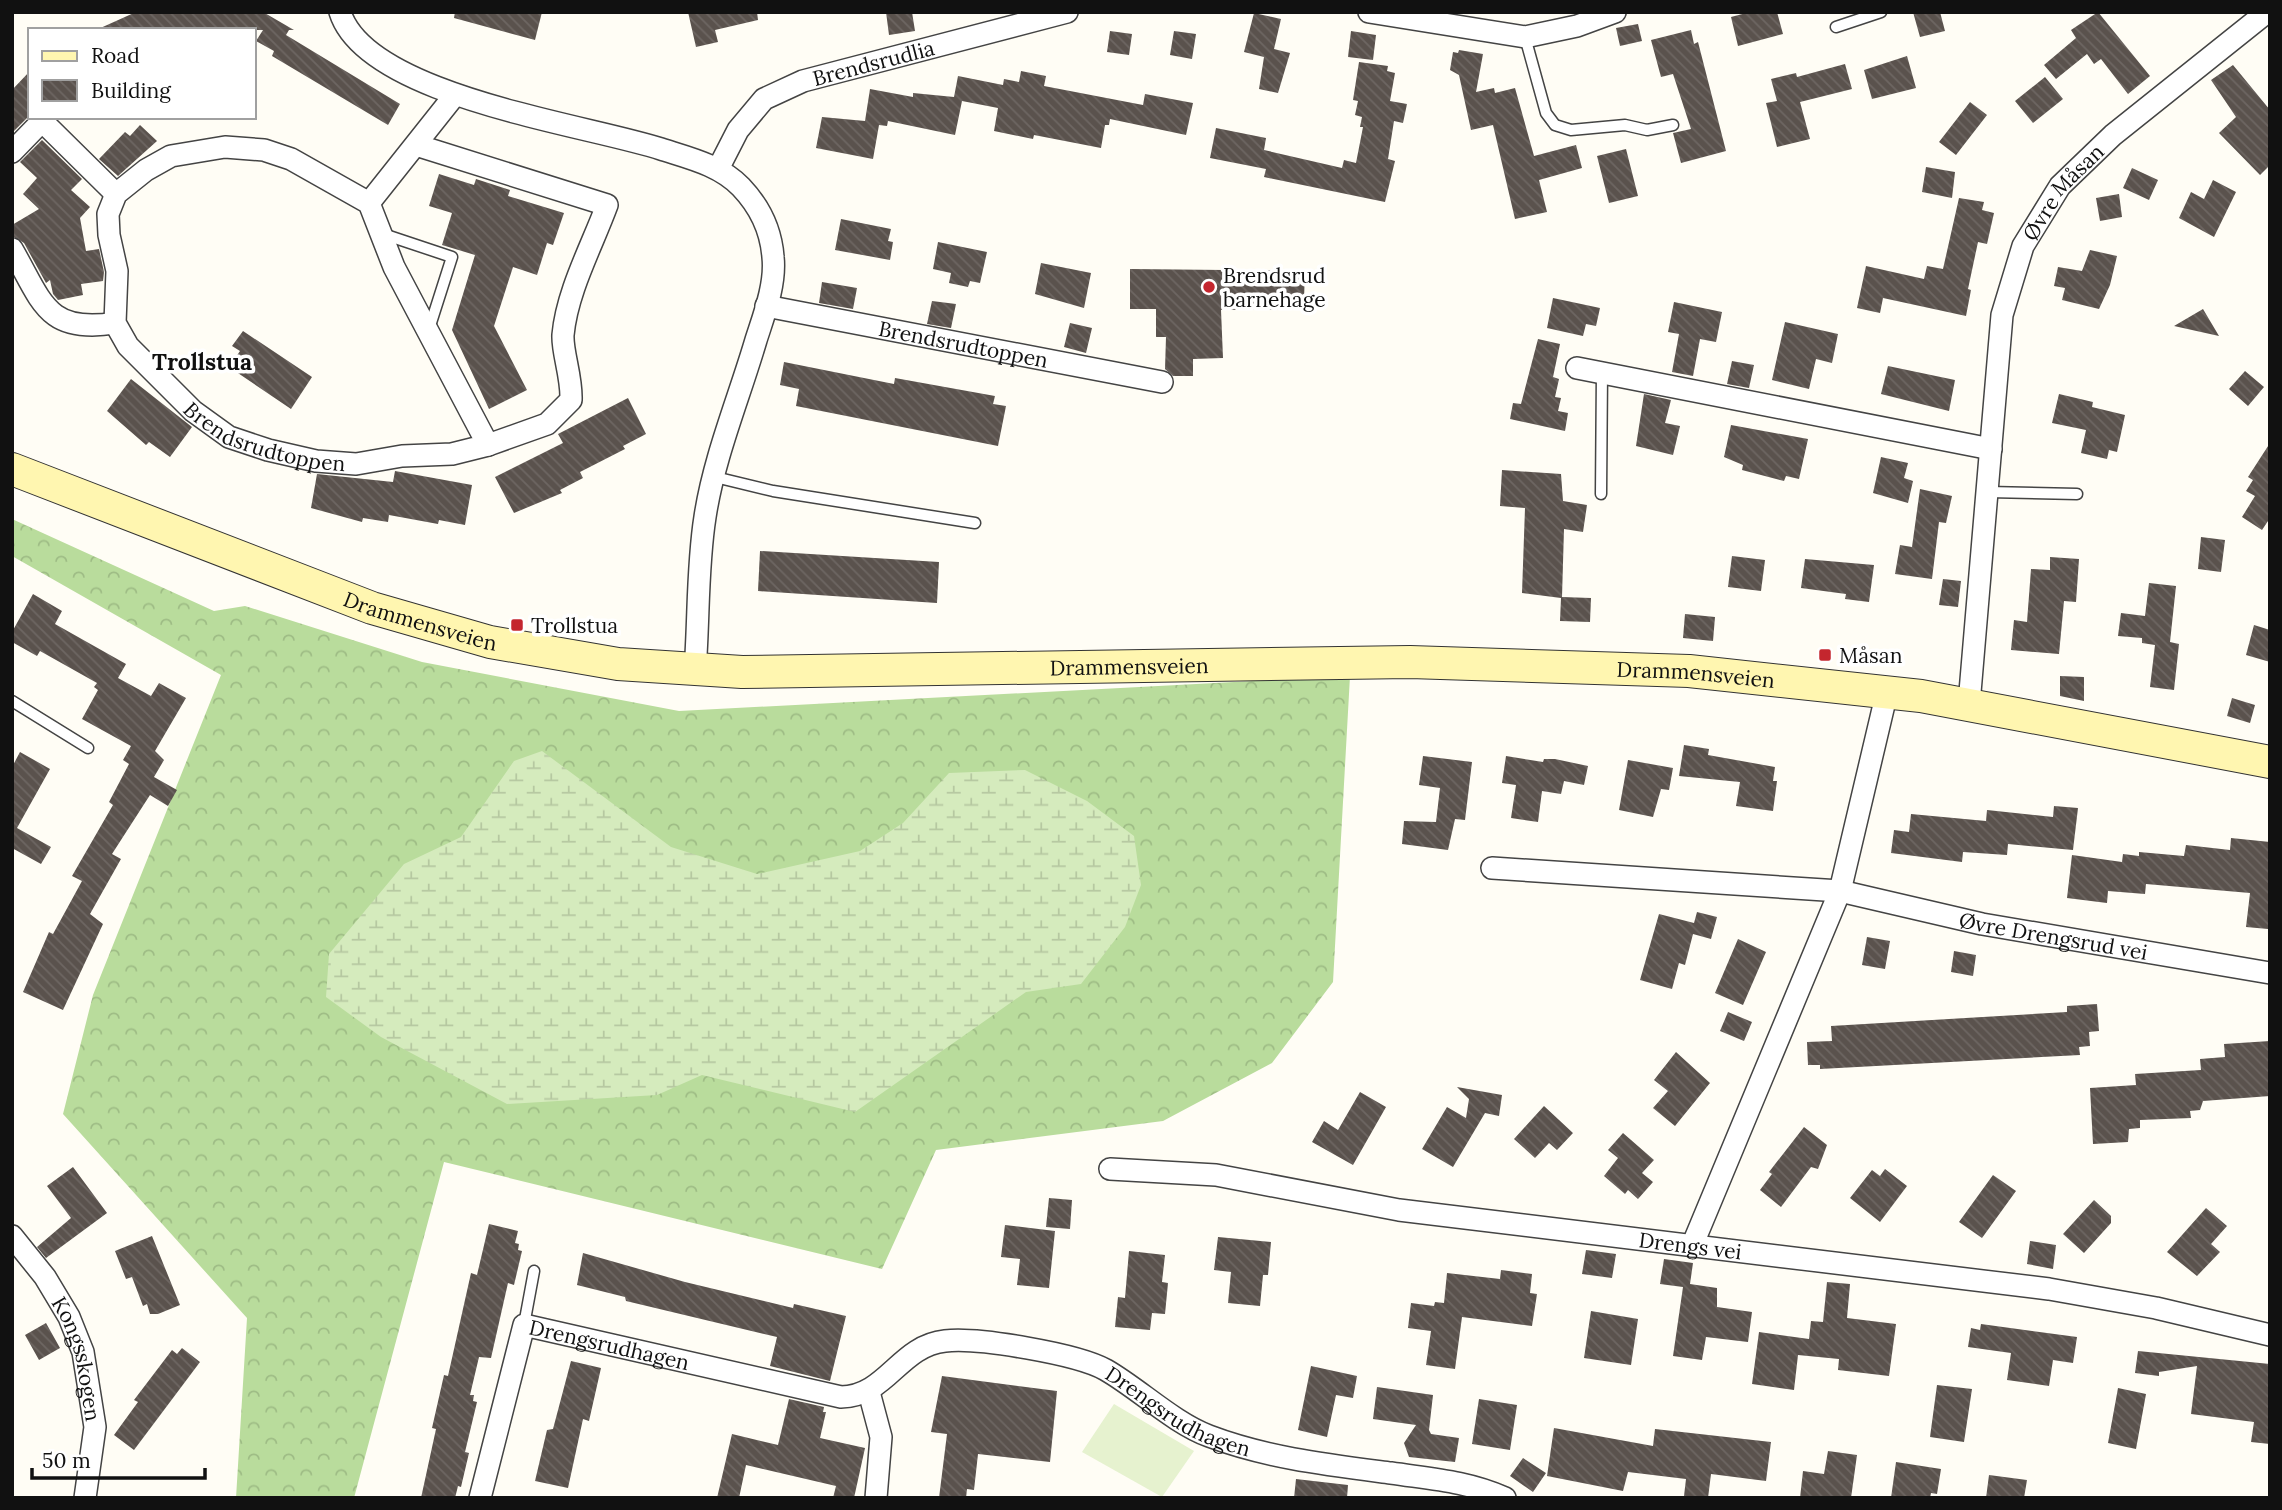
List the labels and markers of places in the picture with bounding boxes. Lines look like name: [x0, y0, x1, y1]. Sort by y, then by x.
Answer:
place label: Brendsrud barnehage: [1223, 262, 1326, 313]
marker: Brendsrud barnehage: [1201, 279, 1217, 295]
place label: Trollstua: [531, 612, 618, 639]
marker: Trollstua: [509, 617, 525, 633]
place label: Måsan: [1839, 642, 1903, 669]
marker: Måsan: [1817, 647, 1833, 663]

